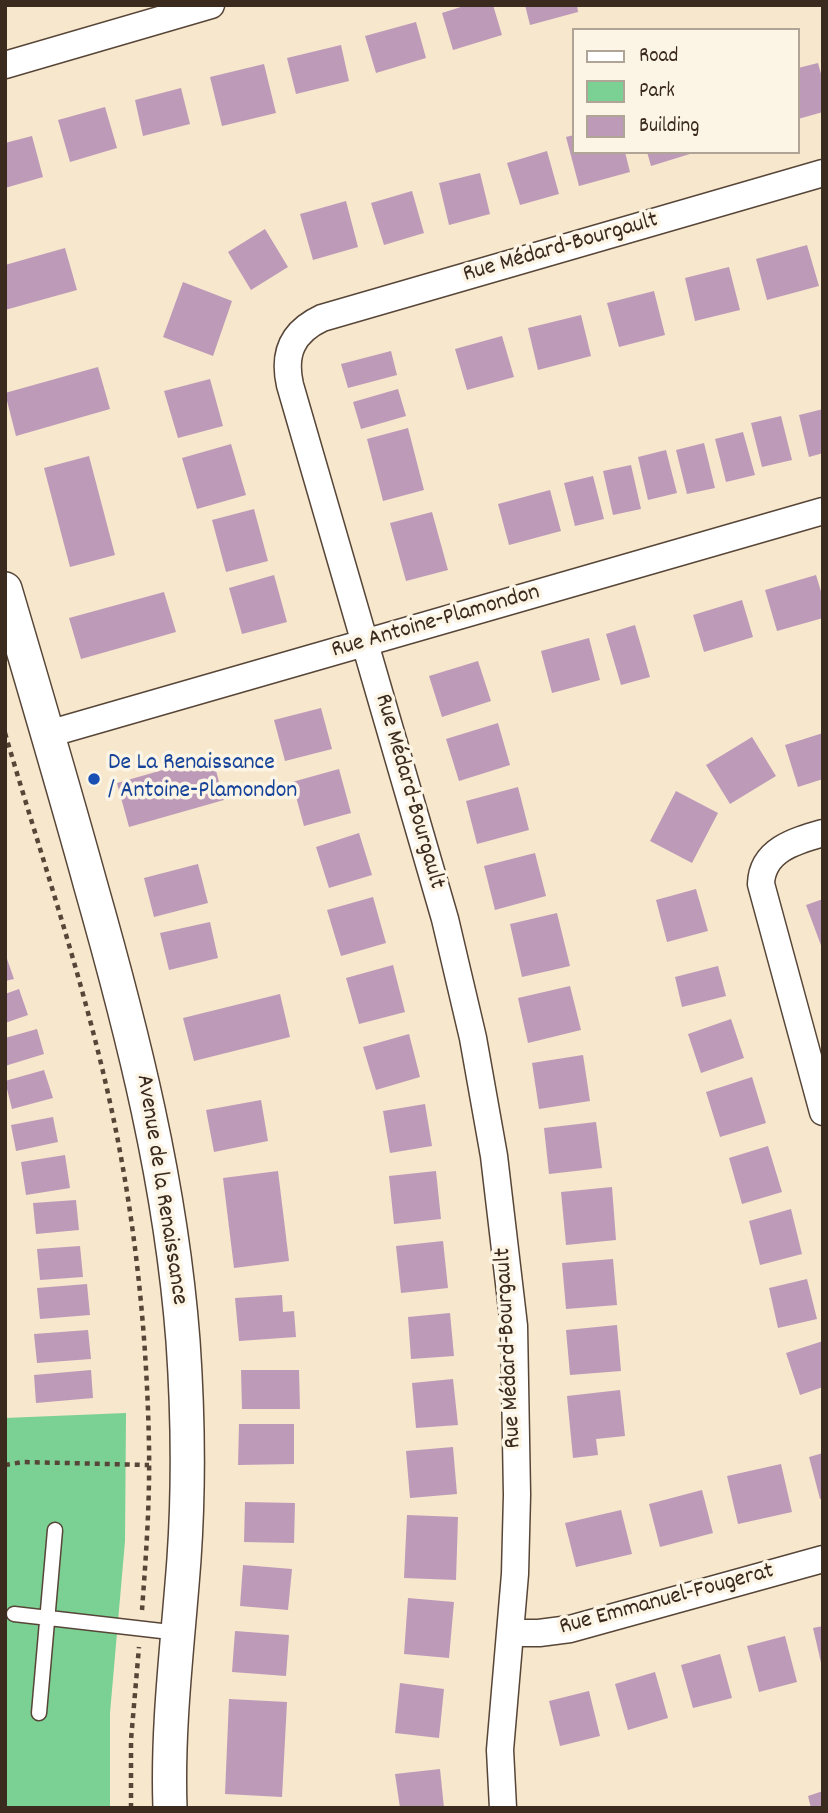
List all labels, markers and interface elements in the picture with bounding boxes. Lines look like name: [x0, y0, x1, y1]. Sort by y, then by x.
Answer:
legend: [572, 28, 800, 154]
text: Road: [639, 42, 678, 72]
text: Park: [639, 77, 675, 107]
text: Building: [639, 112, 699, 142]
street label: Rue Médard-Bourgault: [460, 207, 662, 291]
street label: Rue Antoine-Plamondon: [329, 579, 543, 667]
street label: Rue Médard-Bourgault: [366, 691, 450, 893]
place label: De La Renaissance / Antoine-Plamondon: [108, 751, 297, 807]
marker: De La Renaissance / Antoine-Plamondon: [86, 771, 102, 787]
street label: Avenue de la Renaissance: [128, 1073, 192, 1307]
street label: Rue Médard-Bourgault: [490, 1247, 530, 1449]
street label: Rue Emmanuel-Fougerat: [557, 1558, 777, 1644]

